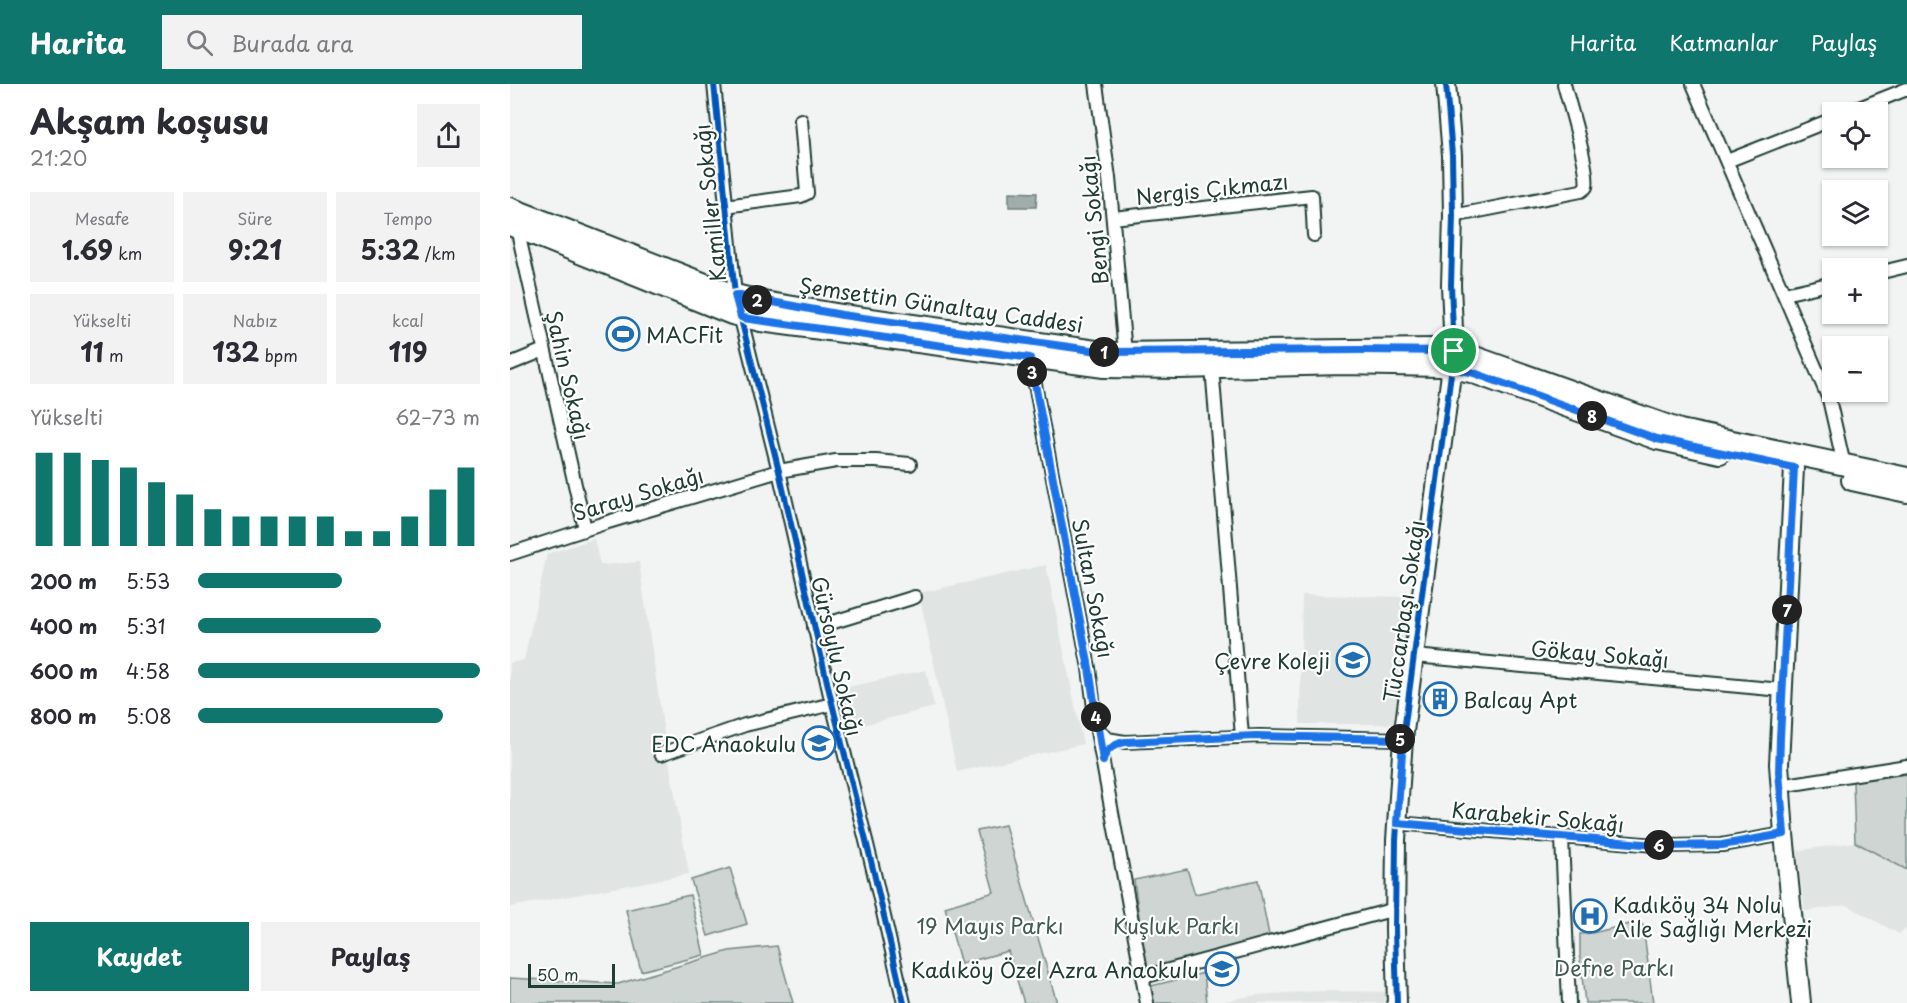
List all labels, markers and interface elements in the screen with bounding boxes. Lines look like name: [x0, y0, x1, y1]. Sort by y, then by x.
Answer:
search box: [162, 15, 582, 69]
text: Harita: [30, 21, 126, 64]
icon: search: [183, 26, 216, 59]
text: Burada ara: [231, 26, 353, 59]
text: Harita: [1570, 26, 1636, 58]
text: Katmanlar: [1669, 26, 1778, 58]
text: Paylaş: [1811, 26, 1877, 58]
text: Akşam koşusu: [30, 95, 269, 145]
map controls: [1822, 102, 1888, 402]
button: locate: [1822, 102, 1888, 168]
button: share: [417, 104, 480, 167]
street label: Kamiller Sokağı: [685, 123, 733, 283]
text: 21:20: [30, 143, 87, 173]
street label: Bengi Sokağı: [1070, 154, 1116, 286]
street label: Nergis Çıkmazı: [1134, 164, 1290, 212]
button: layers: [1822, 180, 1888, 246]
text: Mesafe: [75, 206, 129, 230]
text: Süre: [237, 206, 273, 230]
text: Tempo: [384, 206, 432, 230]
text: 1.69: [62, 230, 113, 269]
text: 9:21: [228, 230, 282, 269]
text: 5:32: [361, 230, 420, 269]
text: km: [113, 241, 142, 265]
text: /km: [420, 241, 455, 265]
button: +: [1822, 258, 1888, 324]
street label: Şemsettin Günaltay Caddesi: [797, 268, 1085, 340]
pin: 2: [742, 285, 772, 315]
text: 2: [751, 288, 763, 312]
street label: Şahin Sokağı: [539, 307, 599, 443]
text: Yükselti: [73, 308, 131, 332]
text: Nabız: [233, 308, 277, 332]
text: kcal: [392, 308, 424, 332]
sports icon: MACFit: [605, 316, 641, 352]
place label: MACFit: [646, 318, 723, 350]
pin: [1428, 325, 1479, 376]
text: 11: [80, 332, 104, 371]
text: 132: [212, 332, 259, 371]
text: 119: [388, 332, 428, 371]
icon: arrive: [1437, 334, 1470, 367]
button: −: [1822, 336, 1888, 402]
pin: 1: [1089, 337, 1119, 367]
text: 1: [1100, 340, 1108, 364]
text: m: [104, 343, 124, 367]
text: bpm: [259, 343, 298, 367]
pin: 3: [1017, 357, 1047, 387]
text: 3: [1027, 360, 1037, 384]
pin: 8: [1577, 401, 1607, 431]
text: Yükselti: [30, 402, 103, 432]
text: 62–73 m: [395, 402, 480, 432]
text: 8: [1587, 404, 1597, 428]
street label: Saray Sokağı: [569, 458, 707, 528]
street label: Sultan Sokağı: [1065, 515, 1123, 661]
street label: Tüccarbaşı Sokağı: [1374, 518, 1432, 704]
text: 200 m: [30, 566, 97, 596]
text: 5:53: [126, 566, 170, 596]
street label: Gürsoylu Sokağı: [804, 573, 872, 739]
pin: 7: [1772, 595, 1802, 625]
text: 7: [1782, 598, 1792, 622]
text: 400 m: [30, 611, 98, 641]
text: 5:31: [126, 611, 166, 641]
street label: Gökay Sokağı: [1530, 631, 1670, 675]
school or university icon: Çevre Koleji: [1335, 642, 1371, 678]
place label: Çevre Koleji: [1214, 644, 1330, 676]
text: 600 m: [30, 656, 98, 686]
text: 4:58: [126, 656, 170, 686]
building icon: Balcay Apt: [1422, 681, 1458, 717]
place label: Balcay Apt: [1463, 683, 1577, 715]
text: 800 m: [30, 701, 97, 731]
text: 5:08: [126, 701, 172, 731]
pin: 4: [1081, 702, 1111, 732]
text: 4: [1091, 705, 1101, 729]
pin: 5: [1385, 724, 1415, 754]
school or university icon: EDC Anaokulu: [801, 725, 837, 761]
place label: EDC Anaokulu: [651, 727, 796, 759]
text: 5: [1395, 727, 1405, 751]
street label: Karabekir Sokağı: [1450, 793, 1626, 839]
pin: 6: [1644, 830, 1674, 860]
text: 6: [1653, 833, 1665, 857]
place label: Kadıköy 34 Nolu Aile Sağlığı Merkezi: [1613, 888, 1812, 944]
hospital icon: Kadıköy 34 Nolu Aile Sağlığı Merkezi: [1572, 898, 1608, 934]
park label: 19 Mayıs Parkı: [916, 909, 1064, 941]
park label: Kuşluk Parkı: [1113, 909, 1239, 941]
button: Kaydet: [30, 922, 249, 991]
button: Paylaş: [261, 922, 480, 991]
school or university icon: Kadıköy Özel Azra Anaokulu: [1204, 951, 1240, 987]
park label: Defne Parkı: [1554, 951, 1674, 983]
place label: Kadıköy Özel Azra Anaokulu: [911, 953, 1199, 985]
scale bar: [528, 961, 615, 988]
text: 50 m: [537, 962, 578, 986]

